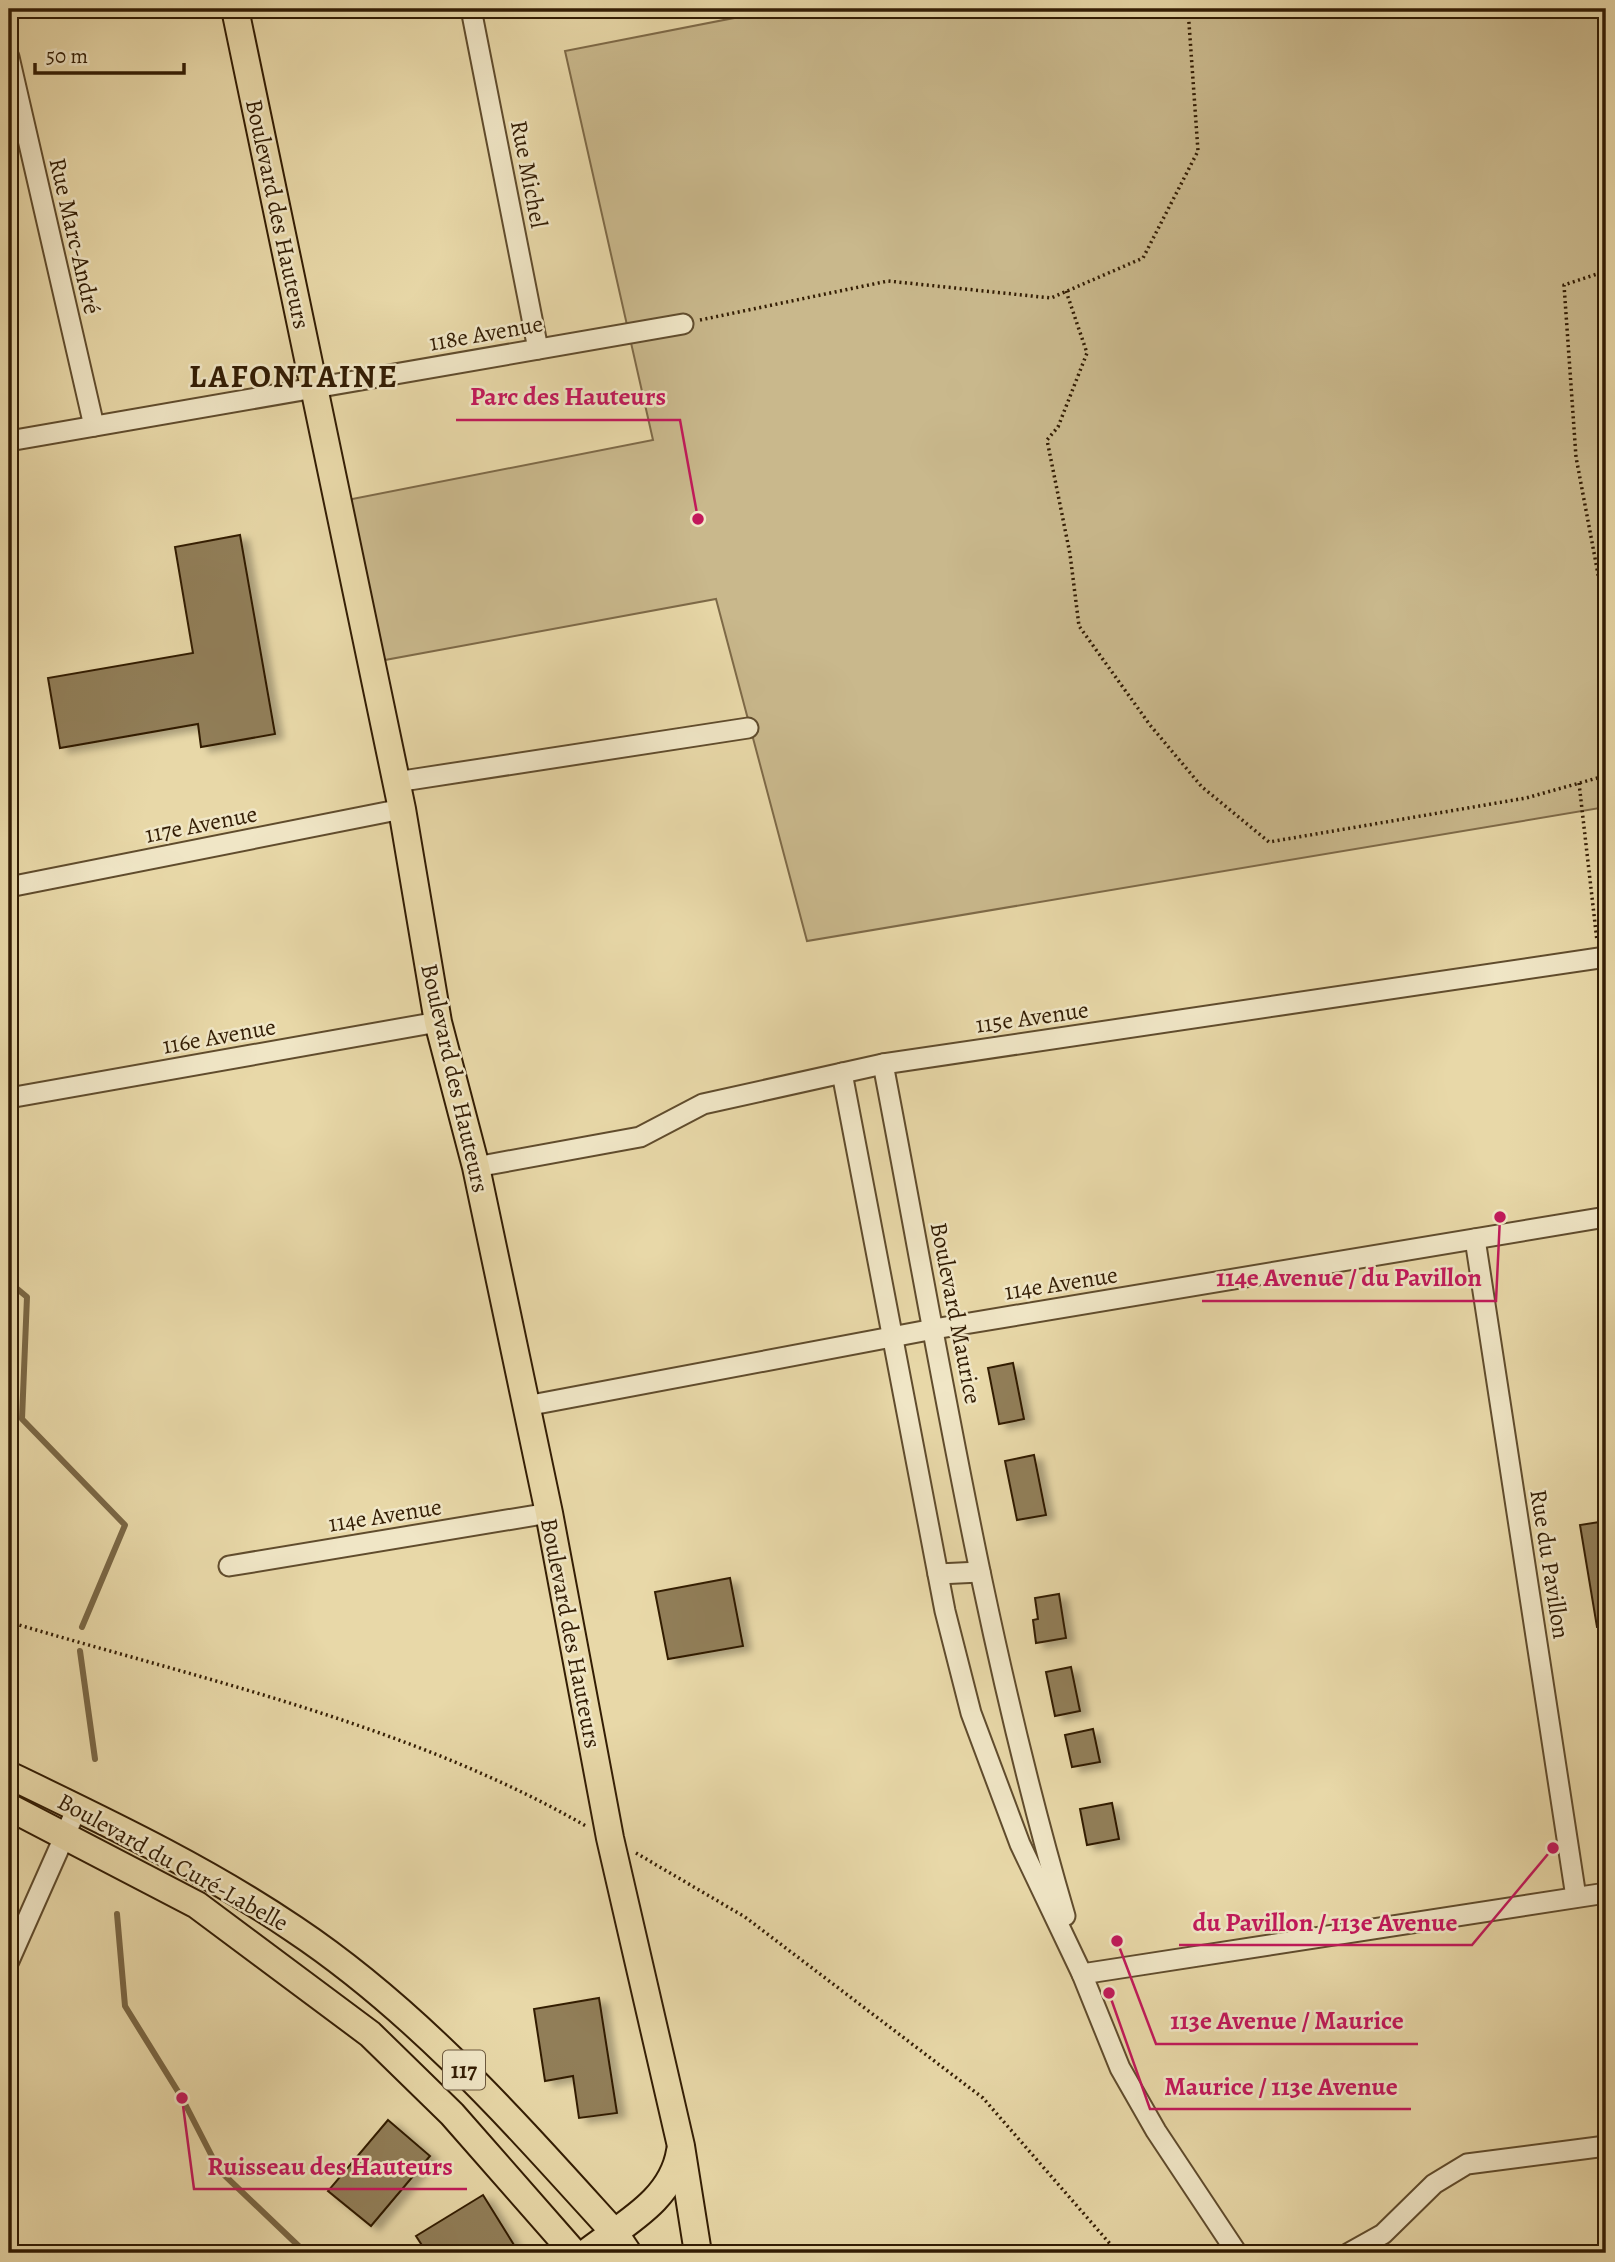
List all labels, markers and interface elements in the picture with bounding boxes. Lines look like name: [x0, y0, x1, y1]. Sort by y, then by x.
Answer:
scale bar: [35, 32, 184, 76]
text: 50 m: [46, 42, 88, 70]
street label: Boulevard des Hauteurs: [238, 96, 318, 332]
street label: Rue Michel: [503, 118, 555, 231]
street label: Rue Marc-André: [41, 155, 109, 317]
street label: 118e Avenue: [427, 307, 545, 359]
district label: LAFONTAINE: [189, 354, 399, 398]
callout: Parc des Hauteurs: [456, 373, 680, 420]
text: Parc des Hauteurs: [470, 379, 666, 414]
street label: 117e Avenue: [142, 797, 260, 851]
street label: Boulevard des Hauteurs: [413, 960, 497, 1196]
street label: 115e Avenue: [973, 993, 1091, 1041]
street label: 116e Avenue: [160, 1010, 278, 1062]
street label: Boulevard Maurice: [923, 1219, 989, 1407]
callout: 114e Avenue / du Pavillon: [1202, 1254, 1496, 1301]
street label: 114e Avenue: [1002, 1258, 1120, 1308]
text: 114e Avenue / du Pavillon: [1216, 1260, 1482, 1295]
street label: Rue du Pavillon: [1522, 1487, 1578, 1641]
street label: 114e Avenue: [326, 1490, 444, 1540]
street label: Boulevard des Hauteurs: [533, 1515, 609, 1751]
street label: Boulevard du Curé-Labelle: [52, 1785, 294, 1939]
callout: du Pavillon / 113e Avenue: [1179, 1898, 1472, 1945]
text: du Pavillon / 113e Avenue: [1193, 1905, 1457, 1940]
callout: 113e Avenue / Maurice: [1156, 1997, 1418, 2044]
text: 113e Avenue / Maurice: [1170, 2003, 1404, 2038]
road number: 117: [443, 2050, 485, 2090]
callout: Maurice / 113e Avenue: [1150, 2062, 1411, 2109]
text: Maurice / 113e Avenue: [1164, 2069, 1398, 2104]
callout: Ruisseau des Hauteurs: [194, 2142, 467, 2189]
text: Ruisseau des Hauteurs: [207, 2149, 453, 2184]

